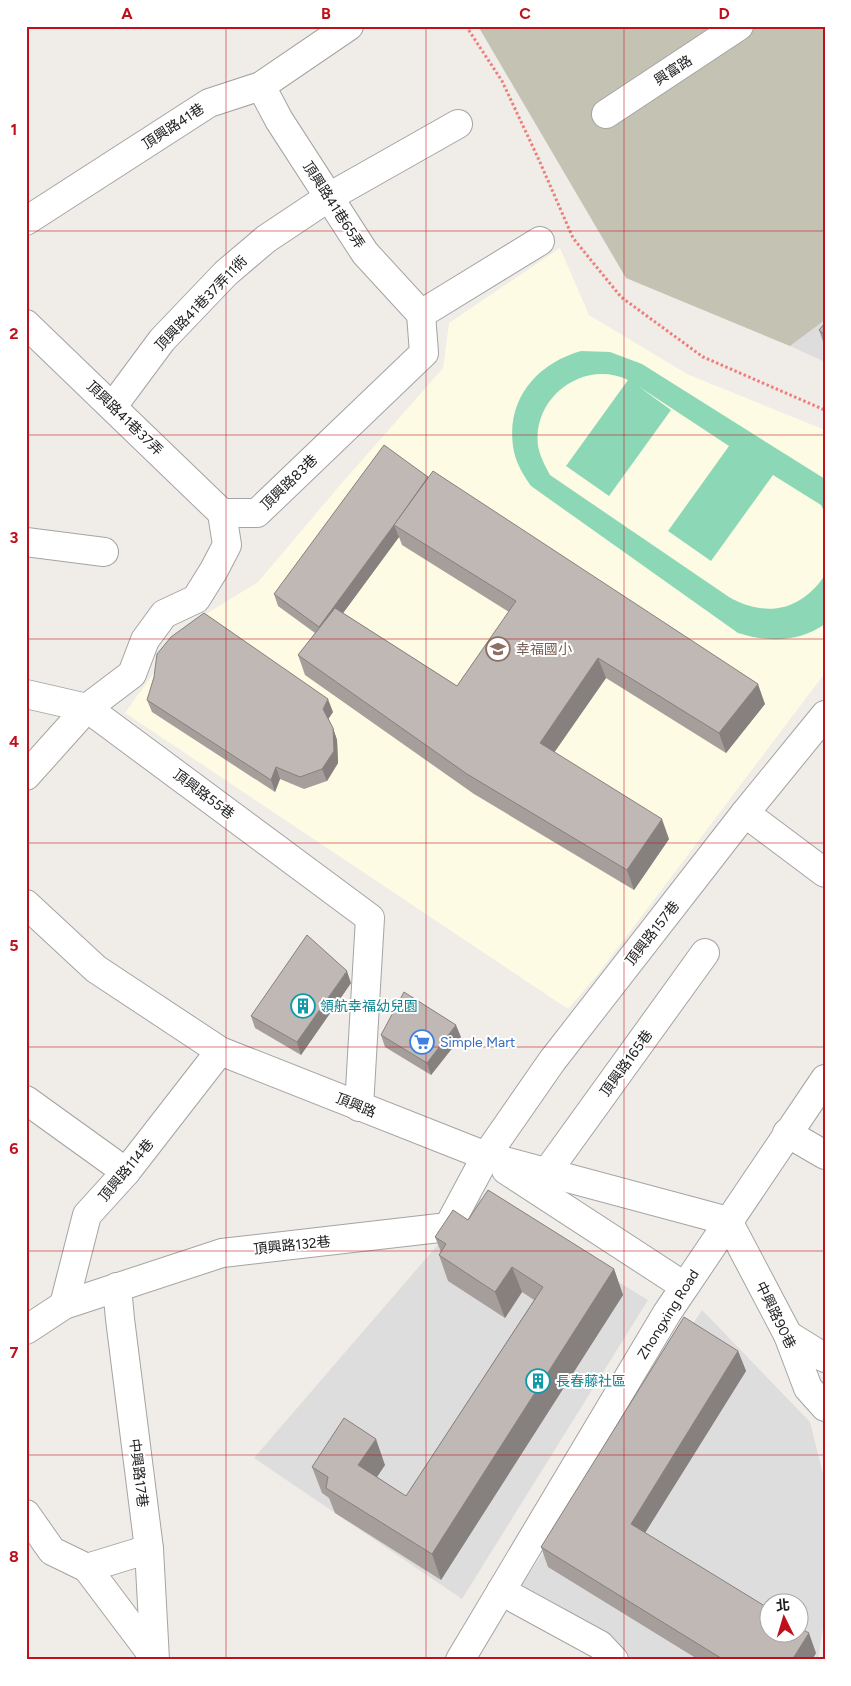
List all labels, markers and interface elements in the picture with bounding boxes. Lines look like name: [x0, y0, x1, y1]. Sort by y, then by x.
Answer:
text: A: [121, 4, 133, 23]
text: B: [321, 4, 331, 23]
text: C: [519, 4, 531, 23]
text: D: [718, 4, 730, 23]
street label: 興富路: [651, 52, 696, 89]
street label: 頂興路41巷: [139, 100, 207, 153]
text: 1: [11, 120, 17, 139]
street label: 頂興路41巷65弄: [299, 159, 368, 252]
street label: 頂興路41巷37弄11衖: [152, 252, 251, 354]
text: 2: [9, 324, 19, 343]
street label: 頂興路41巷37弄: [83, 378, 166, 459]
street label: 頂興路83巷: [257, 451, 321, 514]
text: 3: [10, 528, 19, 547]
school or university icon: 幸福國小: [485, 636, 511, 662]
place label: 幸福國小: [516, 641, 572, 658]
text: 4: [9, 732, 19, 751]
street label: 頂興路55巷: [170, 766, 238, 823]
street label: 頂興路157巷: [622, 898, 683, 969]
text: 5: [9, 936, 19, 955]
building icon: 領航幸福幼兒園: [290, 993, 316, 1019]
place label: 領航幸福幼兒園: [320, 998, 418, 1015]
street label: 頂興路165巷: [597, 1027, 656, 1100]
supermarket icon: Simple Mart: [409, 1029, 435, 1055]
place label: Simple Mart: [440, 1034, 515, 1051]
street label: 頂興路: [333, 1090, 378, 1121]
street label: 頂興路114巷: [95, 1136, 157, 1205]
text: 6: [9, 1139, 19, 1158]
street label: 頂興路132巷: [253, 1233, 331, 1258]
street label: Zhongxing Road: [634, 1266, 703, 1362]
street label: 中興路90巷: [752, 1279, 799, 1352]
text: 7: [10, 1343, 19, 1362]
building icon: 長春藤社區: [525, 1368, 551, 1394]
place label: 長春藤社區: [556, 1373, 626, 1390]
street label: 中興路17巷: [126, 1438, 151, 1508]
text: 8: [9, 1547, 19, 1566]
north arrow: [758, 1594, 808, 1644]
text: 北: [775, 1596, 791, 1615]

